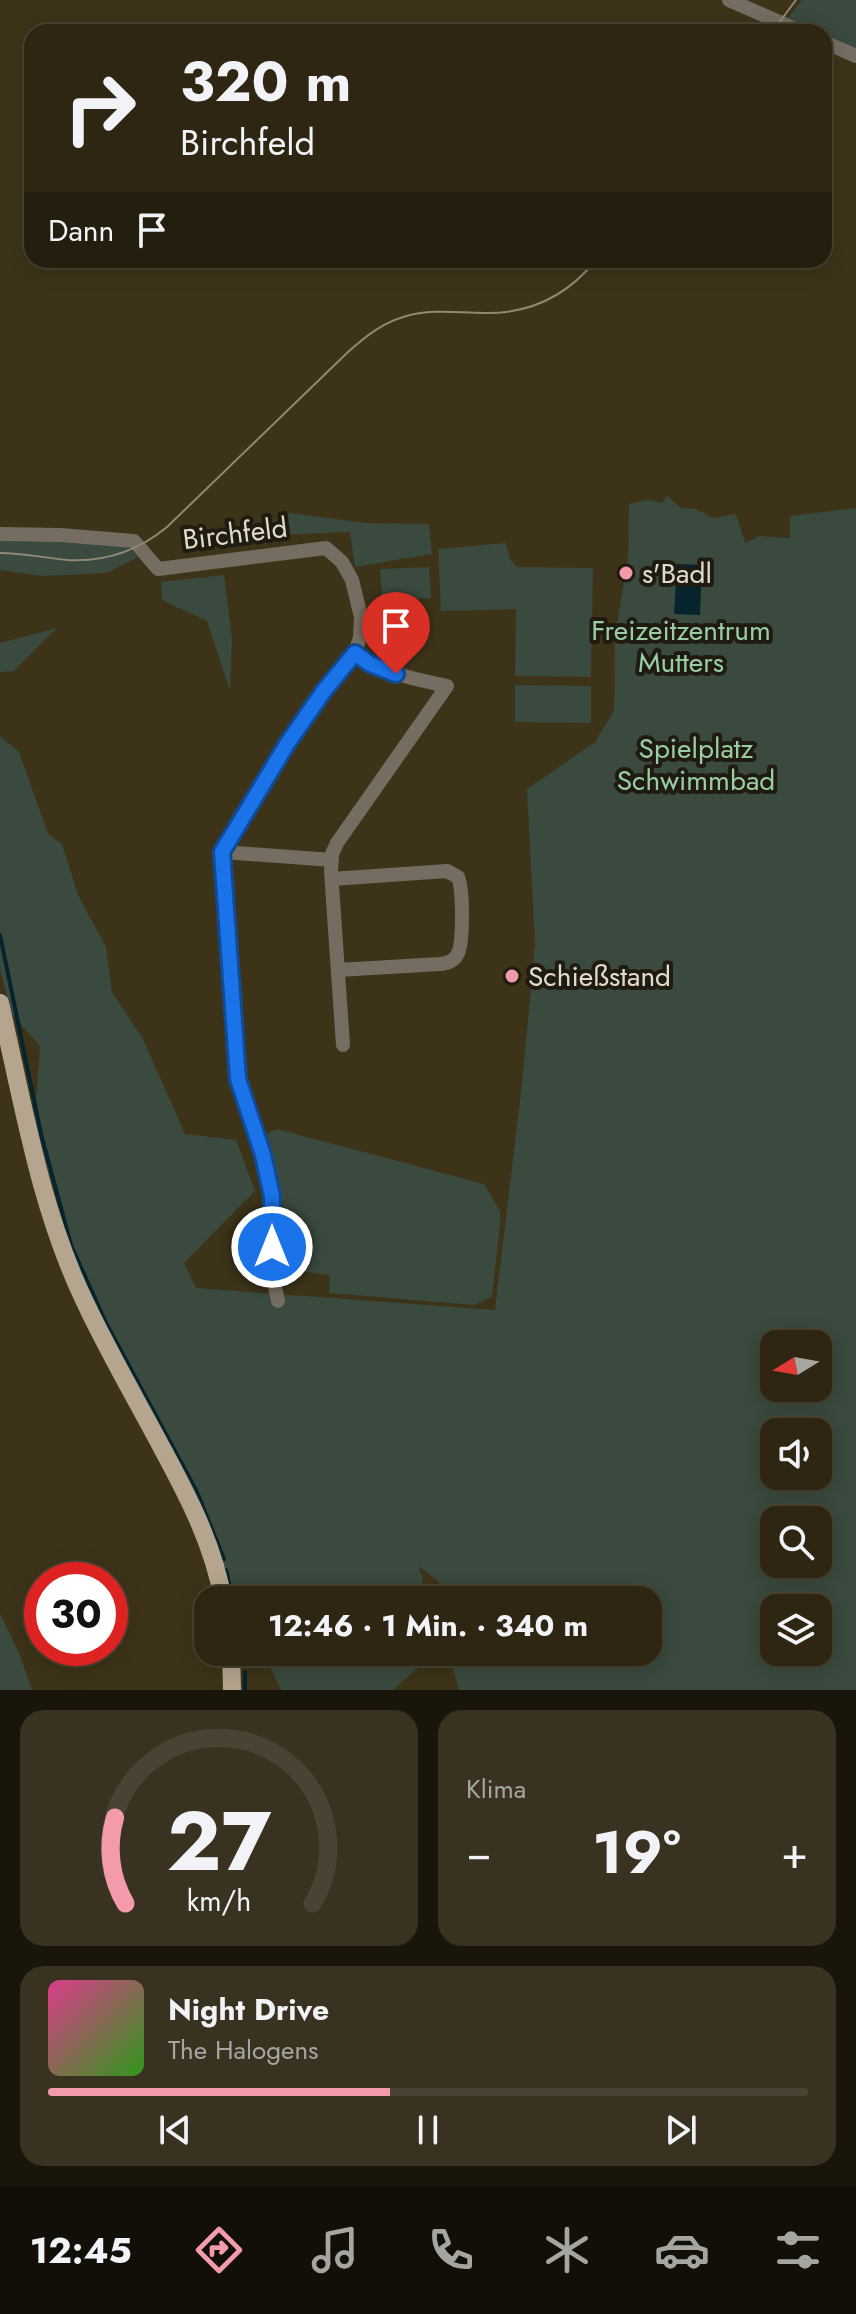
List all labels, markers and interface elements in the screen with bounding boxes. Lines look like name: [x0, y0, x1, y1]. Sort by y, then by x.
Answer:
text: 320 m: [180, 41, 351, 122]
icon: right: [48, 56, 152, 160]
text: Birchfeld: [180, 116, 315, 168]
icon: arrive: [130, 208, 174, 252]
text: Dann: [48, 209, 114, 252]
street label: Birchfeld: [180, 507, 290, 560]
place label: s'Badl: [642, 553, 712, 594]
marker: s'Badl: [617, 564, 635, 582]
pin: [362, 592, 430, 674]
icon: arrive: [374, 604, 418, 648]
park label: Freizeitzentrum Mutters: [591, 610, 771, 683]
park label: Spielplatz Schwimmbad: [617, 728, 775, 801]
place label: Schießstand: [528, 956, 671, 997]
marker: Schießstand: [503, 967, 521, 985]
position arrow: [230, 1205, 314, 1289]
north arrow: [760, 1330, 832, 1402]
map controls: [760, 1330, 832, 1666]
button: sound: [760, 1418, 832, 1490]
button: search: [760, 1506, 832, 1578]
speed limit sign: 30: [24, 1562, 128, 1666]
button: layers: [760, 1594, 832, 1666]
text: 12:46 · 1 Min. · 340 m: [268, 1604, 588, 1647]
text: Klima: [466, 1770, 526, 1808]
text: 27: [167, 1781, 271, 1901]
text: 19°: [592, 1809, 681, 1896]
text: −: [466, 1821, 492, 1885]
text: +: [781, 1821, 808, 1885]
text: km/h: [187, 1880, 251, 1922]
text: Night Drive: [168, 1988, 329, 2031]
text: The Halogens: [168, 2031, 319, 2069]
icon: previous: [153, 2108, 197, 2152]
icon: pause: [406, 2108, 450, 2152]
icon: next: [659, 2108, 703, 2152]
icon: directions: [191, 2222, 247, 2278]
icon: music: [307, 2222, 363, 2278]
icon: phone: [423, 2222, 479, 2278]
icon: climate: [539, 2222, 595, 2278]
icon: car: [654, 2222, 710, 2278]
icon: filters: [770, 2222, 826, 2278]
text: 12:45: [30, 2224, 132, 2276]

